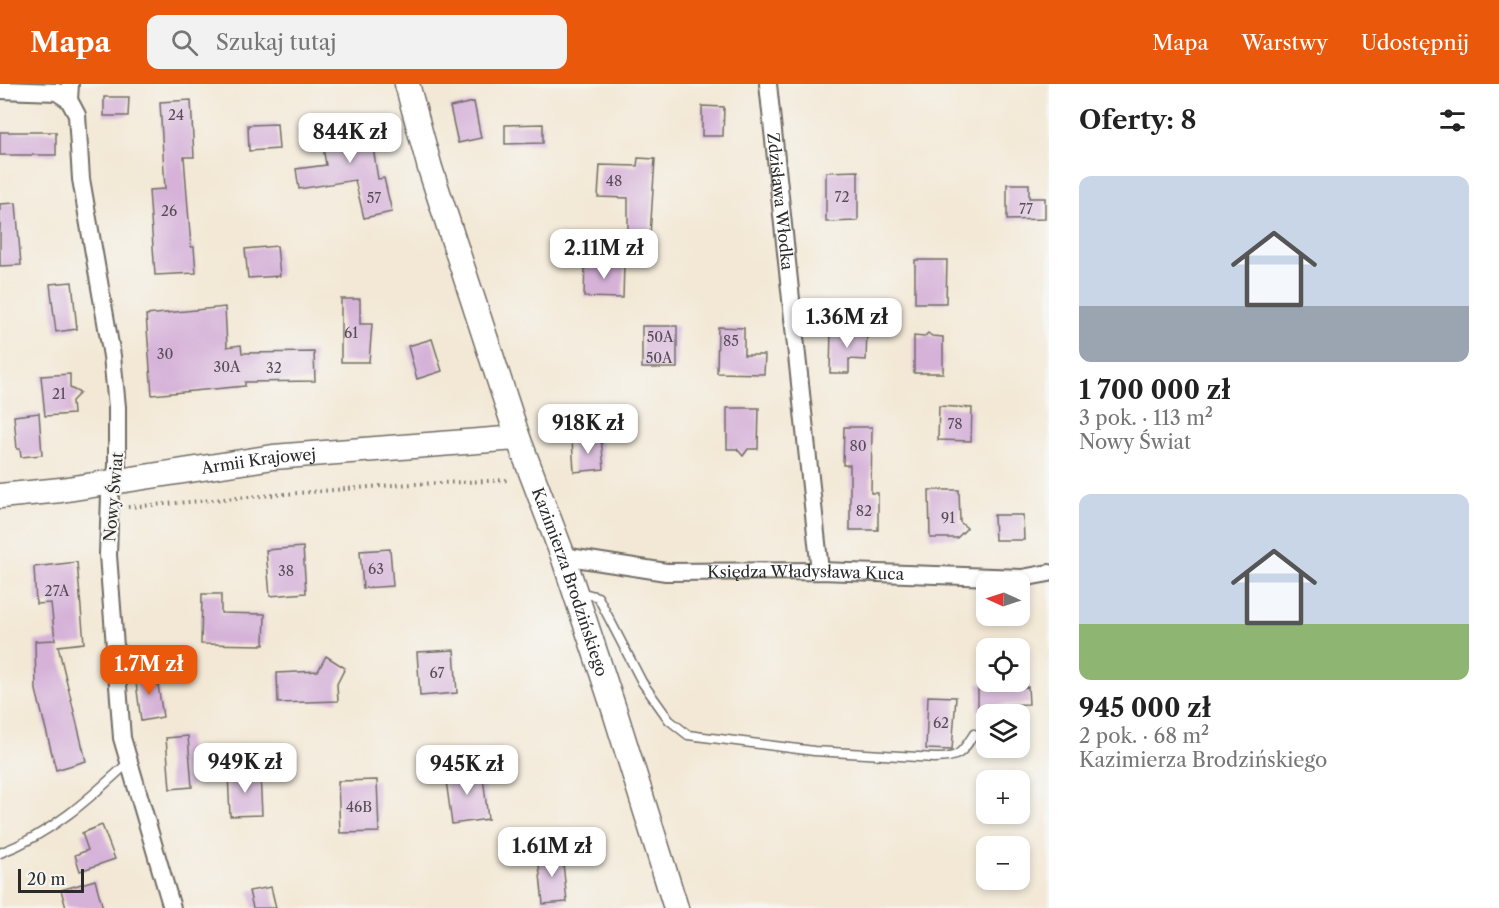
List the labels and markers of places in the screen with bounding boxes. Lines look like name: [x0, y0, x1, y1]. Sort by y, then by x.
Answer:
pin: 844K zł: [295, 113, 405, 164]
pin: 2.11M zł: [542, 229, 666, 280]
pin: 1.36M zł: [785, 298, 909, 349]
pin: 918K zł: [533, 404, 643, 455]
pin: 1.7M zł: [94, 645, 204, 696]
pin: 949K zł: [190, 743, 300, 794]
pin: 945K zł: [412, 745, 522, 796]
pin: 1.61M zł: [490, 827, 614, 878]

